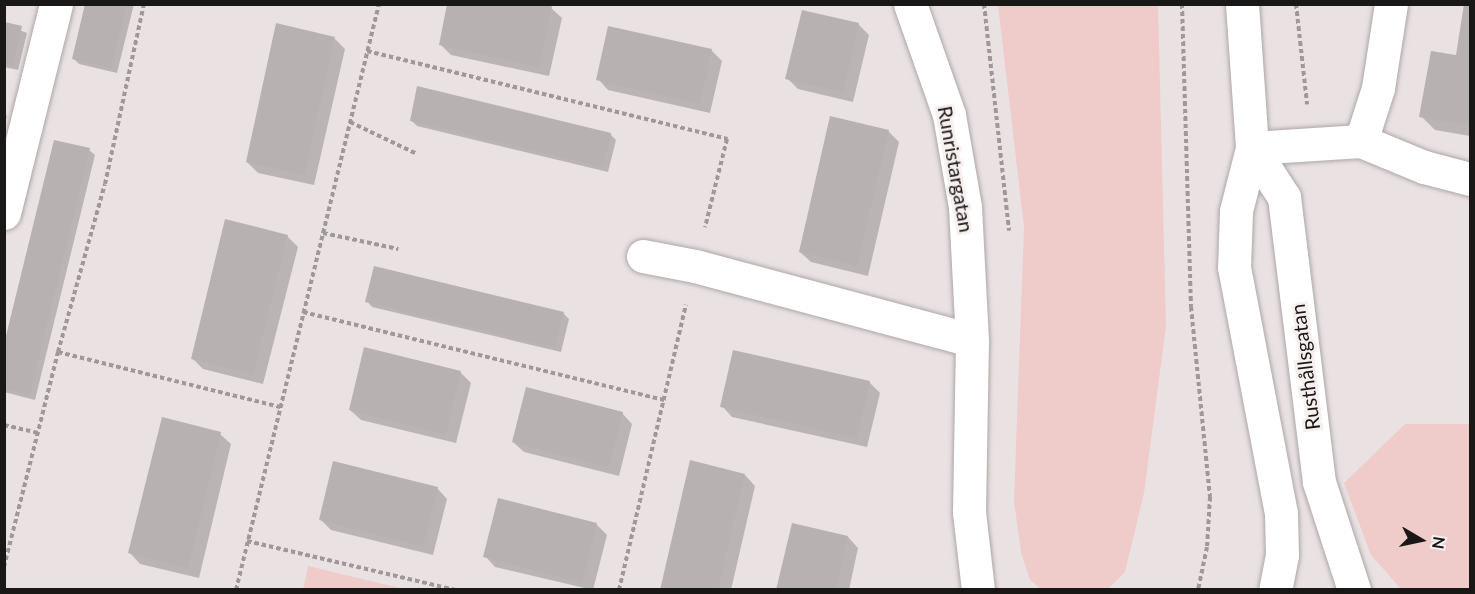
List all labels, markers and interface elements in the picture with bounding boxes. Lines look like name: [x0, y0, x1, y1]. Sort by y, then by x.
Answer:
street label: Runristargatan: [933, 104, 979, 234]
street label: Rusthållsgatan: [1285, 303, 1325, 431]
north arrow: [1391, 510, 1451, 570]
text: N: [1429, 535, 1450, 550]

